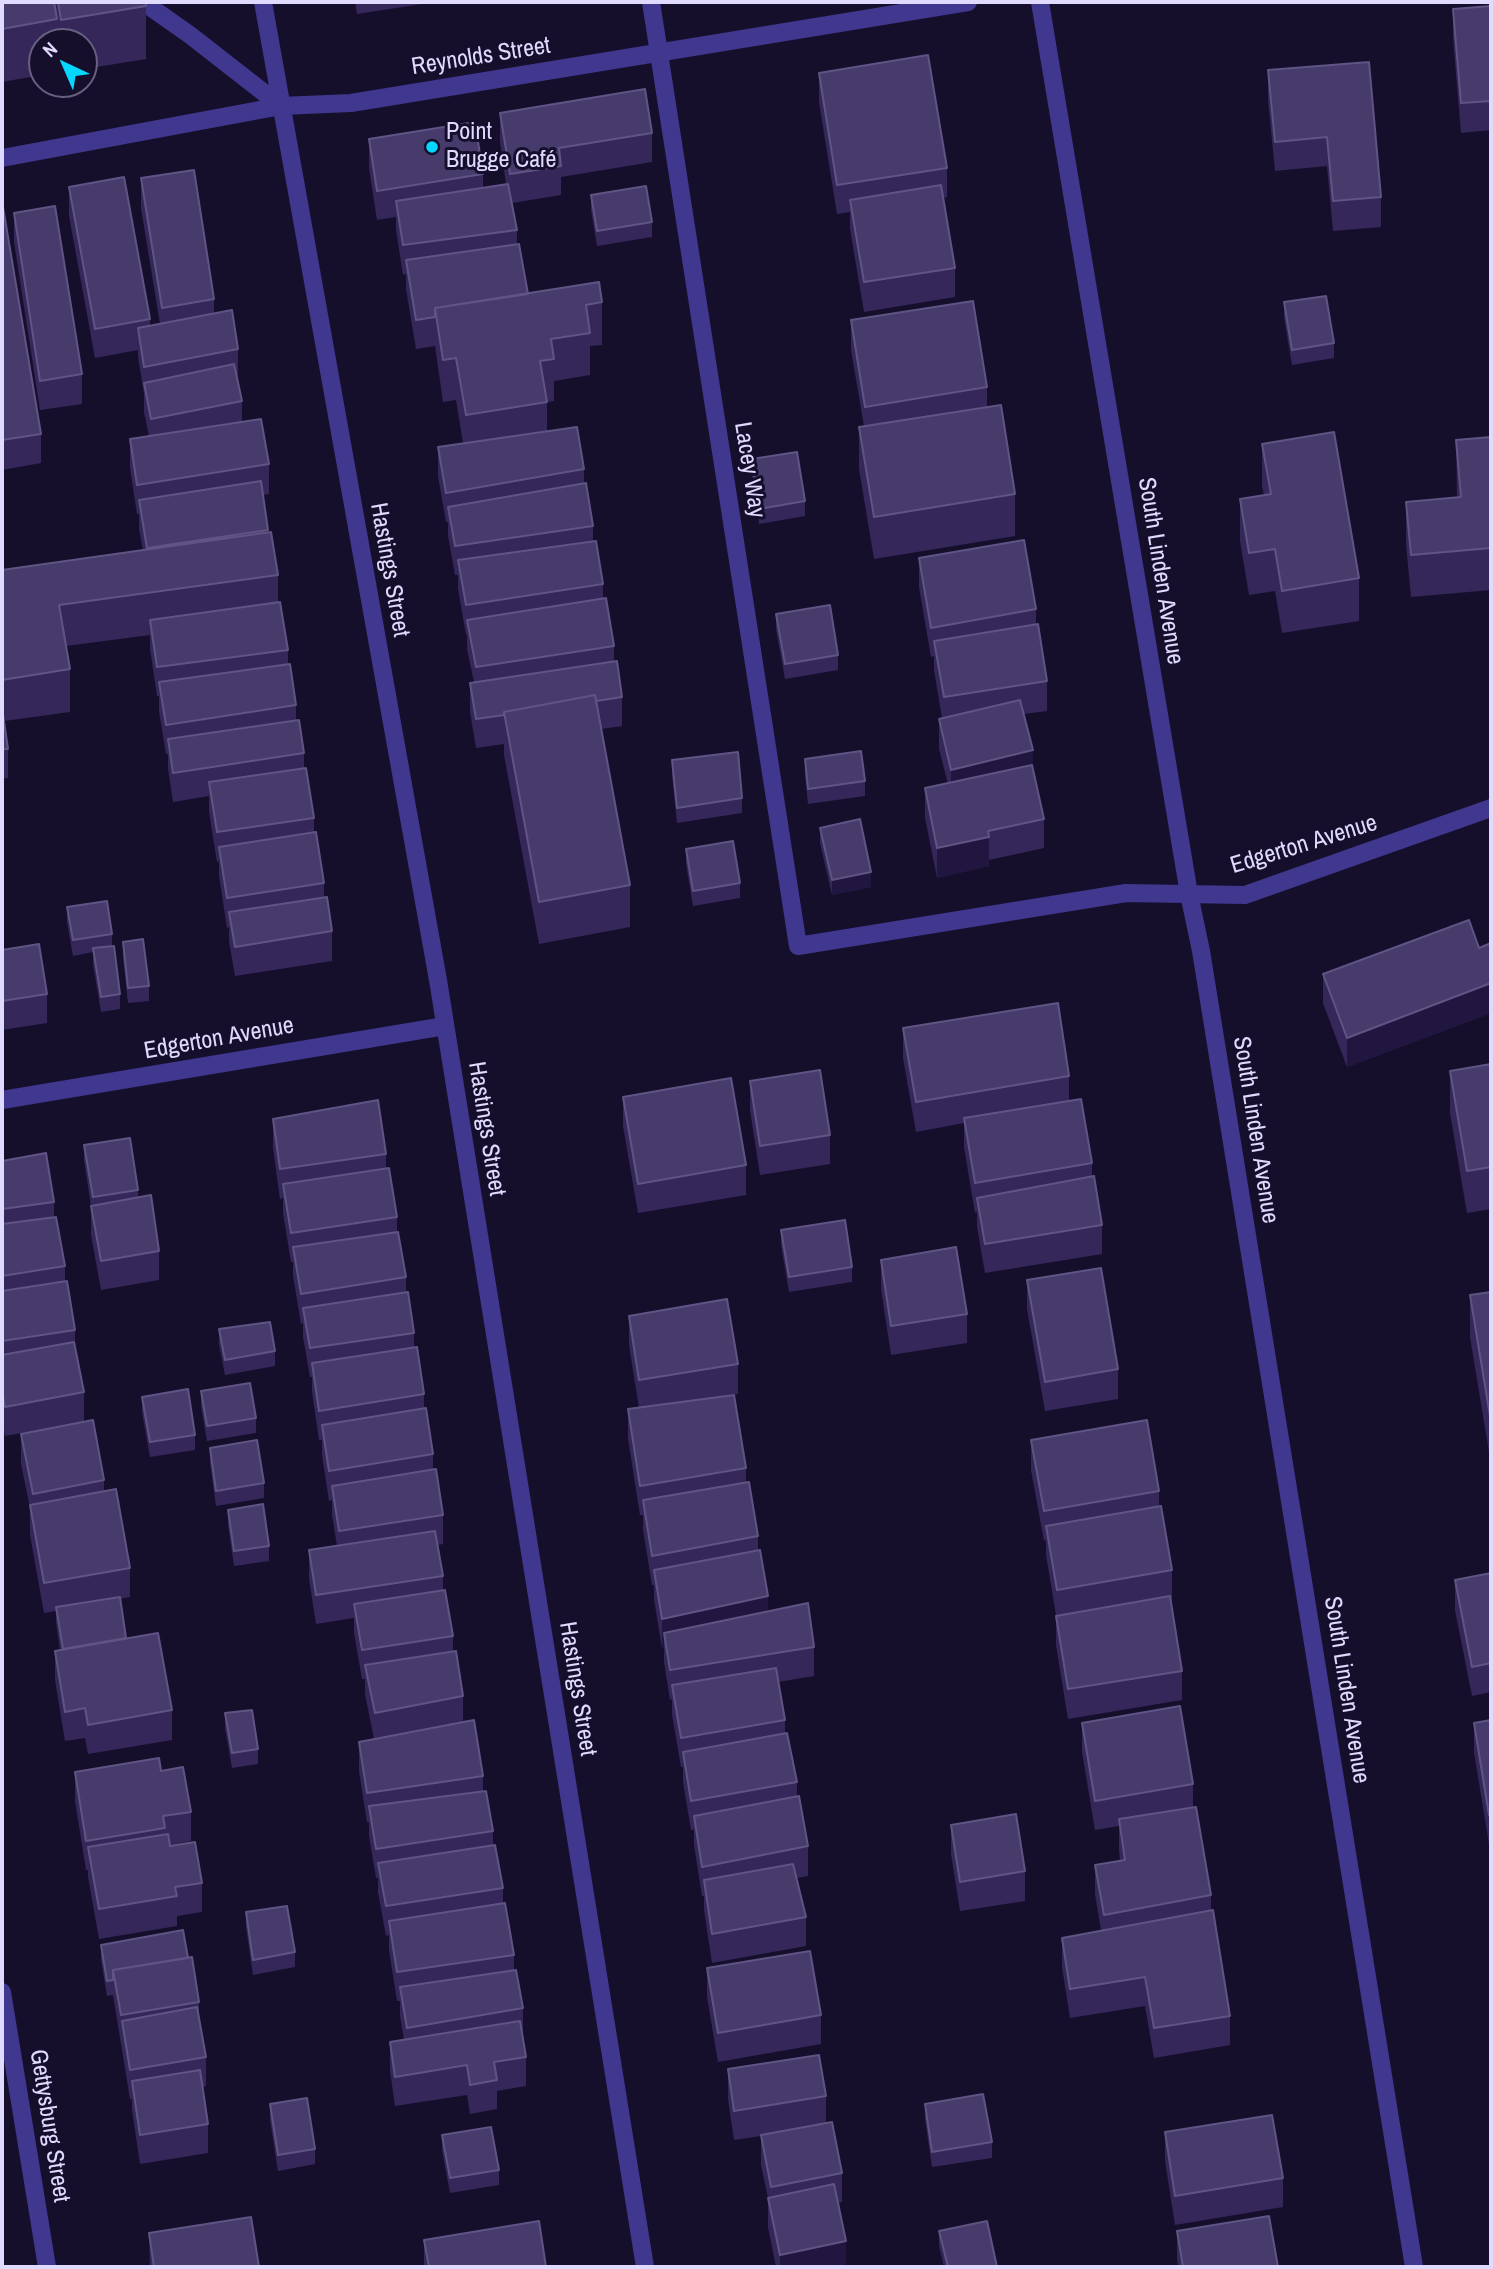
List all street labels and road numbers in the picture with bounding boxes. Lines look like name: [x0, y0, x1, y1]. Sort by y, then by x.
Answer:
street label: Reynolds Street: [410, 32, 552, 82]
street label: Lacey Way: [727, 420, 771, 520]
street label: South Linden Avenue: [1131, 475, 1189, 667]
street label: Hastings Street: [363, 501, 415, 639]
street label: Edgerton Avenue: [1227, 809, 1381, 881]
street label: Edgerton Avenue: [142, 1012, 296, 1066]
street label: South Linden Avenue: [1226, 1034, 1284, 1226]
street label: Hastings Street: [461, 1060, 511, 1198]
street label: South Linden Avenue: [1317, 1594, 1375, 1786]
street label: Hastings Street: [552, 1620, 602, 1758]
street label: Gettysburg Street: [23, 2048, 75, 2204]

